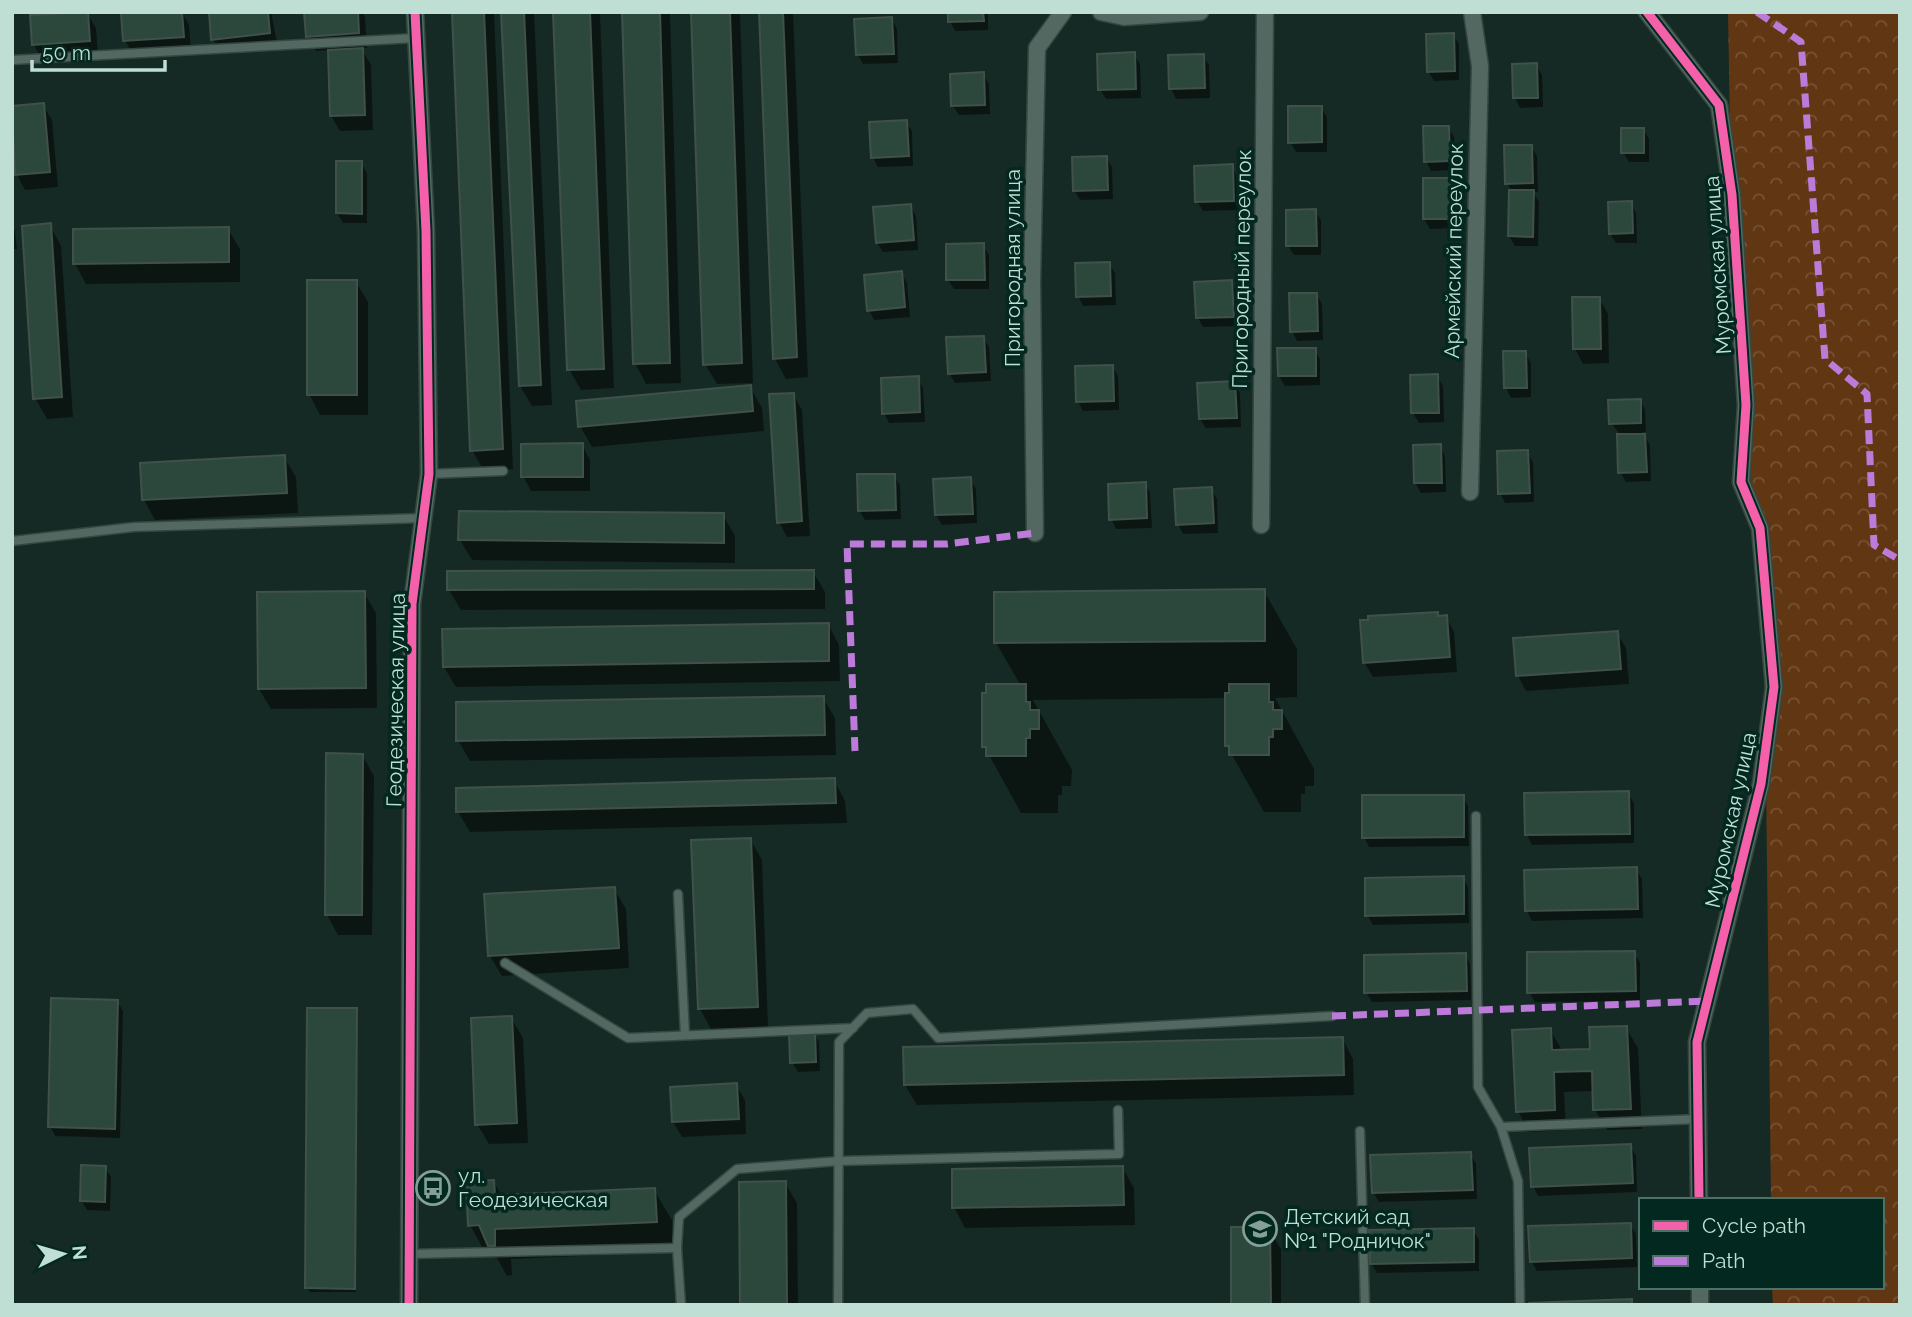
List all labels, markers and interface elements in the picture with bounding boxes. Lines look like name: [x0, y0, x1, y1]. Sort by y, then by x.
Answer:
scale bar: [32, 28, 164, 72]
text: 50 m: [42, 40, 91, 65]
street label: Армейский переулок: [1439, 143, 1468, 359]
street label: Пригородный переулок: [1227, 149, 1256, 389]
street label: Пригородная улица: [1000, 169, 1025, 367]
street label: Муромская улица: [1699, 175, 1736, 355]
street label: Геодезическая улица: [381, 593, 410, 807]
street label: Муромская улица: [1700, 730, 1761, 910]
place label: ул. Геодезическая: [458, 1163, 608, 1212]
bus stop icon: ул. Геодезическая: [414, 1169, 452, 1207]
legend: [1639, 1198, 1884, 1289]
place label: Детский сад №1 "Родничок": [1284, 1204, 1431, 1253]
school or university icon: Детский сад №1 "Родничок": [1241, 1210, 1279, 1248]
text: Cycle path: [1702, 1213, 1806, 1238]
north arrow: [28, 1219, 98, 1289]
text: N: [68, 1244, 92, 1261]
text: Path: [1702, 1248, 1746, 1273]

